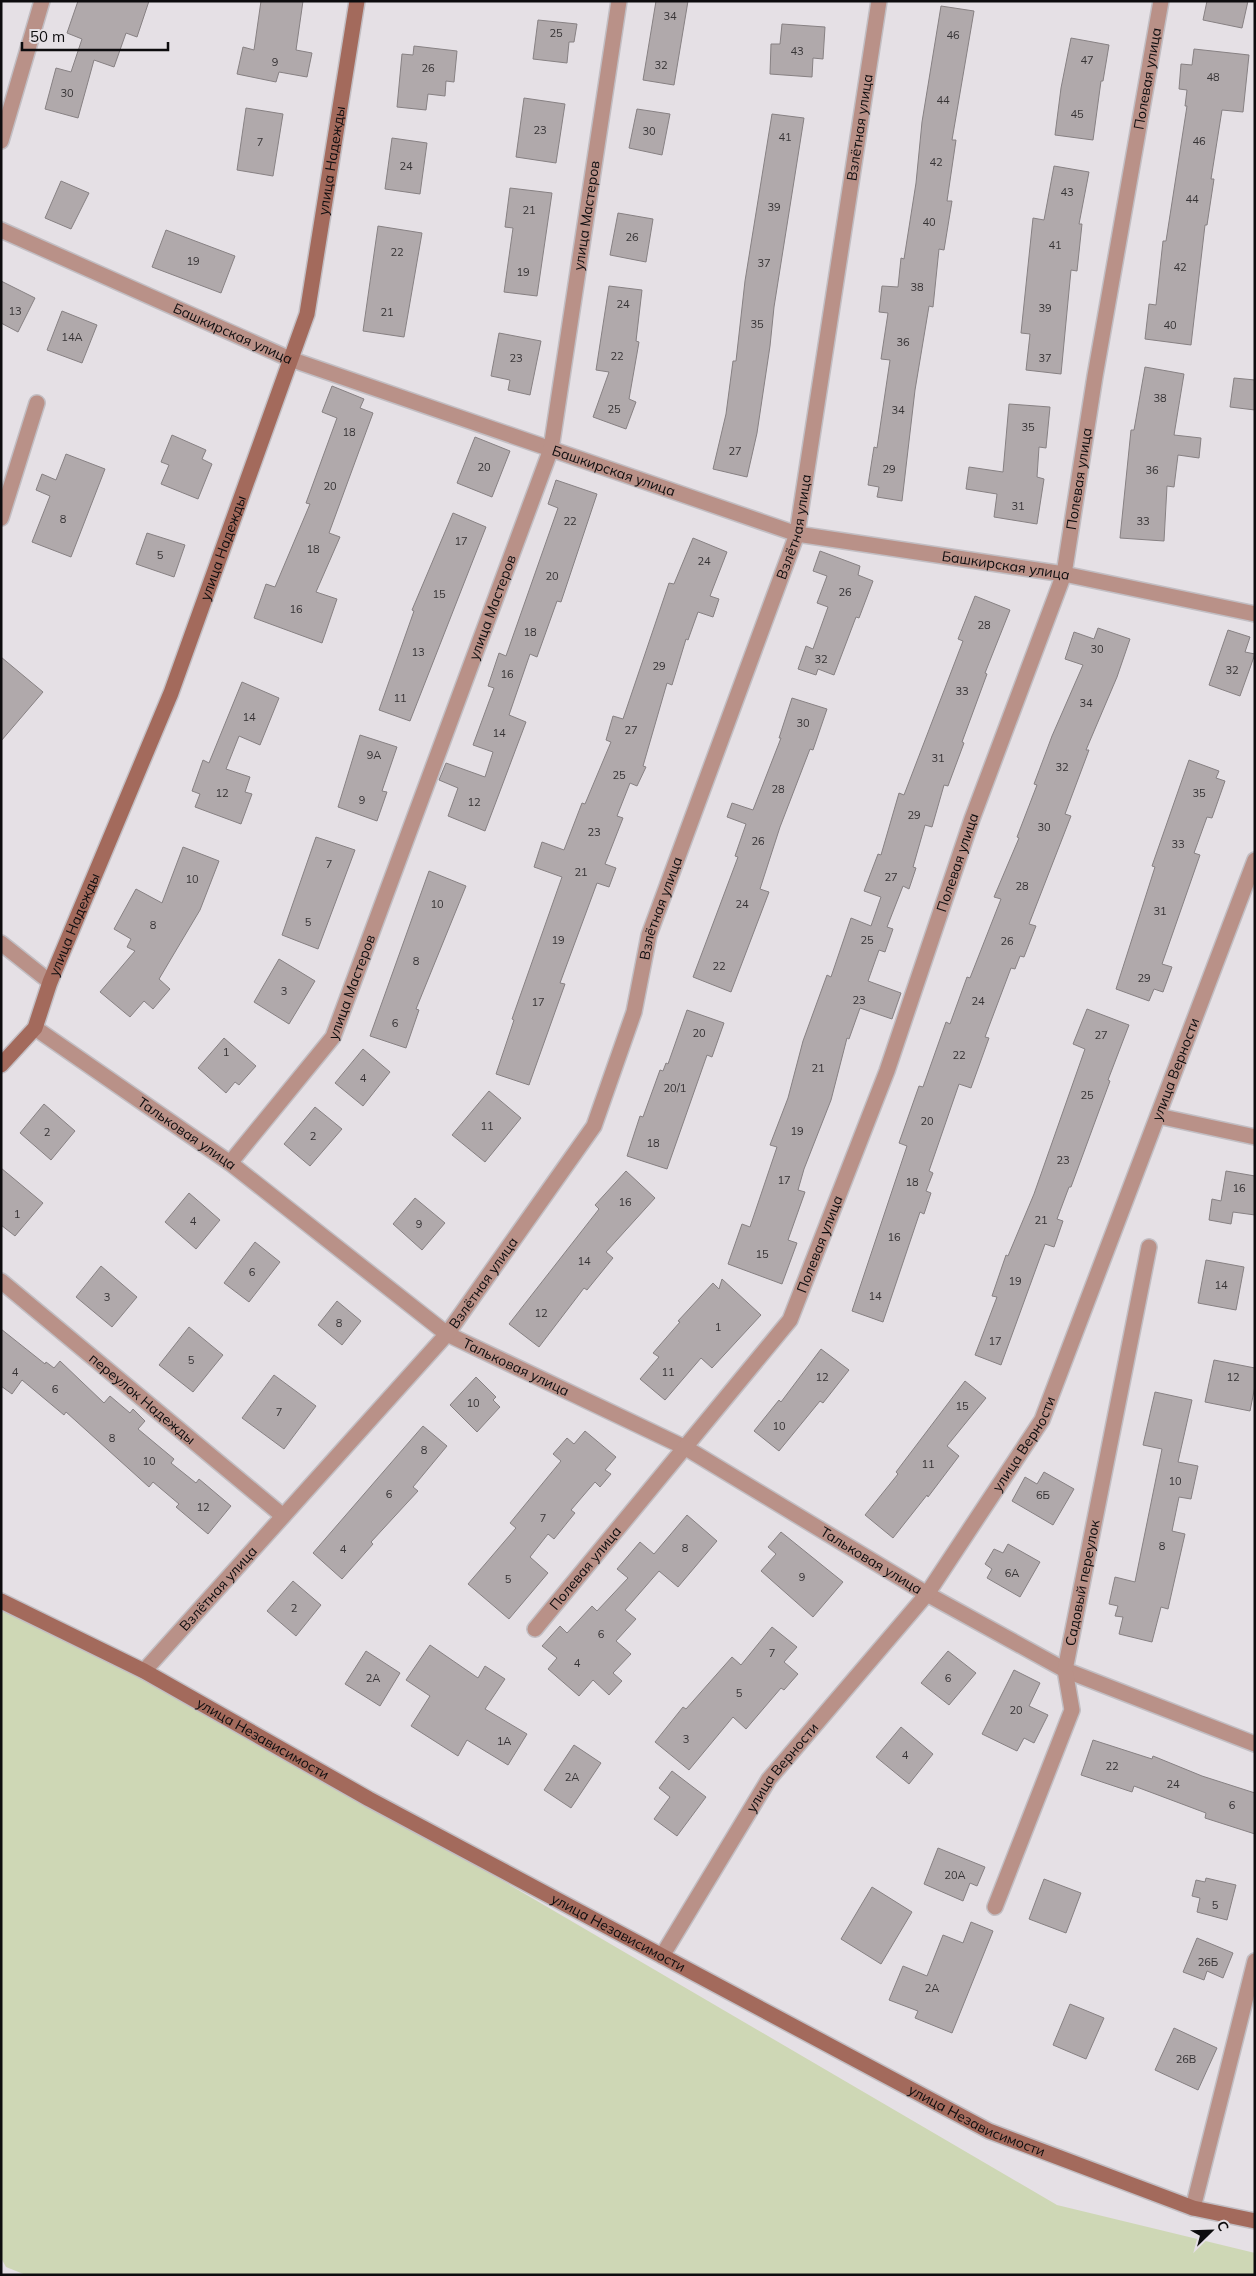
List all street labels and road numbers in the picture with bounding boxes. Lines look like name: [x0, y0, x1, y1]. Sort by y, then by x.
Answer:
street label: Полевая улица: [1130, 26, 1165, 131]
street label: Взлётная улица: [842, 73, 877, 182]
street label: улица Надежды: [314, 105, 349, 216]
street label: улица Мастеров: [569, 159, 604, 272]
street label: Башкирская улица: [170, 299, 296, 368]
street label: Полевая улица: [1062, 426, 1096, 531]
street label: Башкирская улица: [550, 441, 678, 500]
street label: Взлётная улица: [772, 473, 815, 582]
street label: улица Надежды: [196, 493, 250, 603]
street label: Башкирская улица: [941, 547, 1072, 584]
street label: улица Мастеров: [465, 552, 520, 662]
street label: Полевая улица: [932, 810, 982, 914]
street label: Взлётная улица: [635, 854, 686, 961]
street label: улица Надежды: [44, 870, 104, 979]
street label: улица Мастеров: [324, 932, 379, 1042]
street label: улица Верности: [1148, 1015, 1203, 1123]
street label: Тальковая улица: [134, 1093, 240, 1174]
street label: Полевая улица: [792, 1193, 847, 1296]
street label: Взлётная улица: [445, 1233, 522, 1332]
street label: Тальковая улица: [460, 1334, 572, 1400]
street label: переулок Надежды: [86, 1349, 199, 1448]
street label: улица Верности: [988, 1394, 1059, 1495]
street label: Садовый переулок: [1061, 1518, 1104, 1647]
street label: Полевая улица: [545, 1523, 625, 1614]
street label: Тальковая улица: [817, 1523, 926, 1598]
street label: Взлётная улица: [175, 1542, 261, 1635]
street label: улица Независимости: [193, 1694, 332, 1783]
street label: улица Верности: [742, 1719, 822, 1815]
street label: улица Независимости: [548, 1889, 689, 1976]
street label: улица Независимости: [905, 2080, 1048, 2160]

